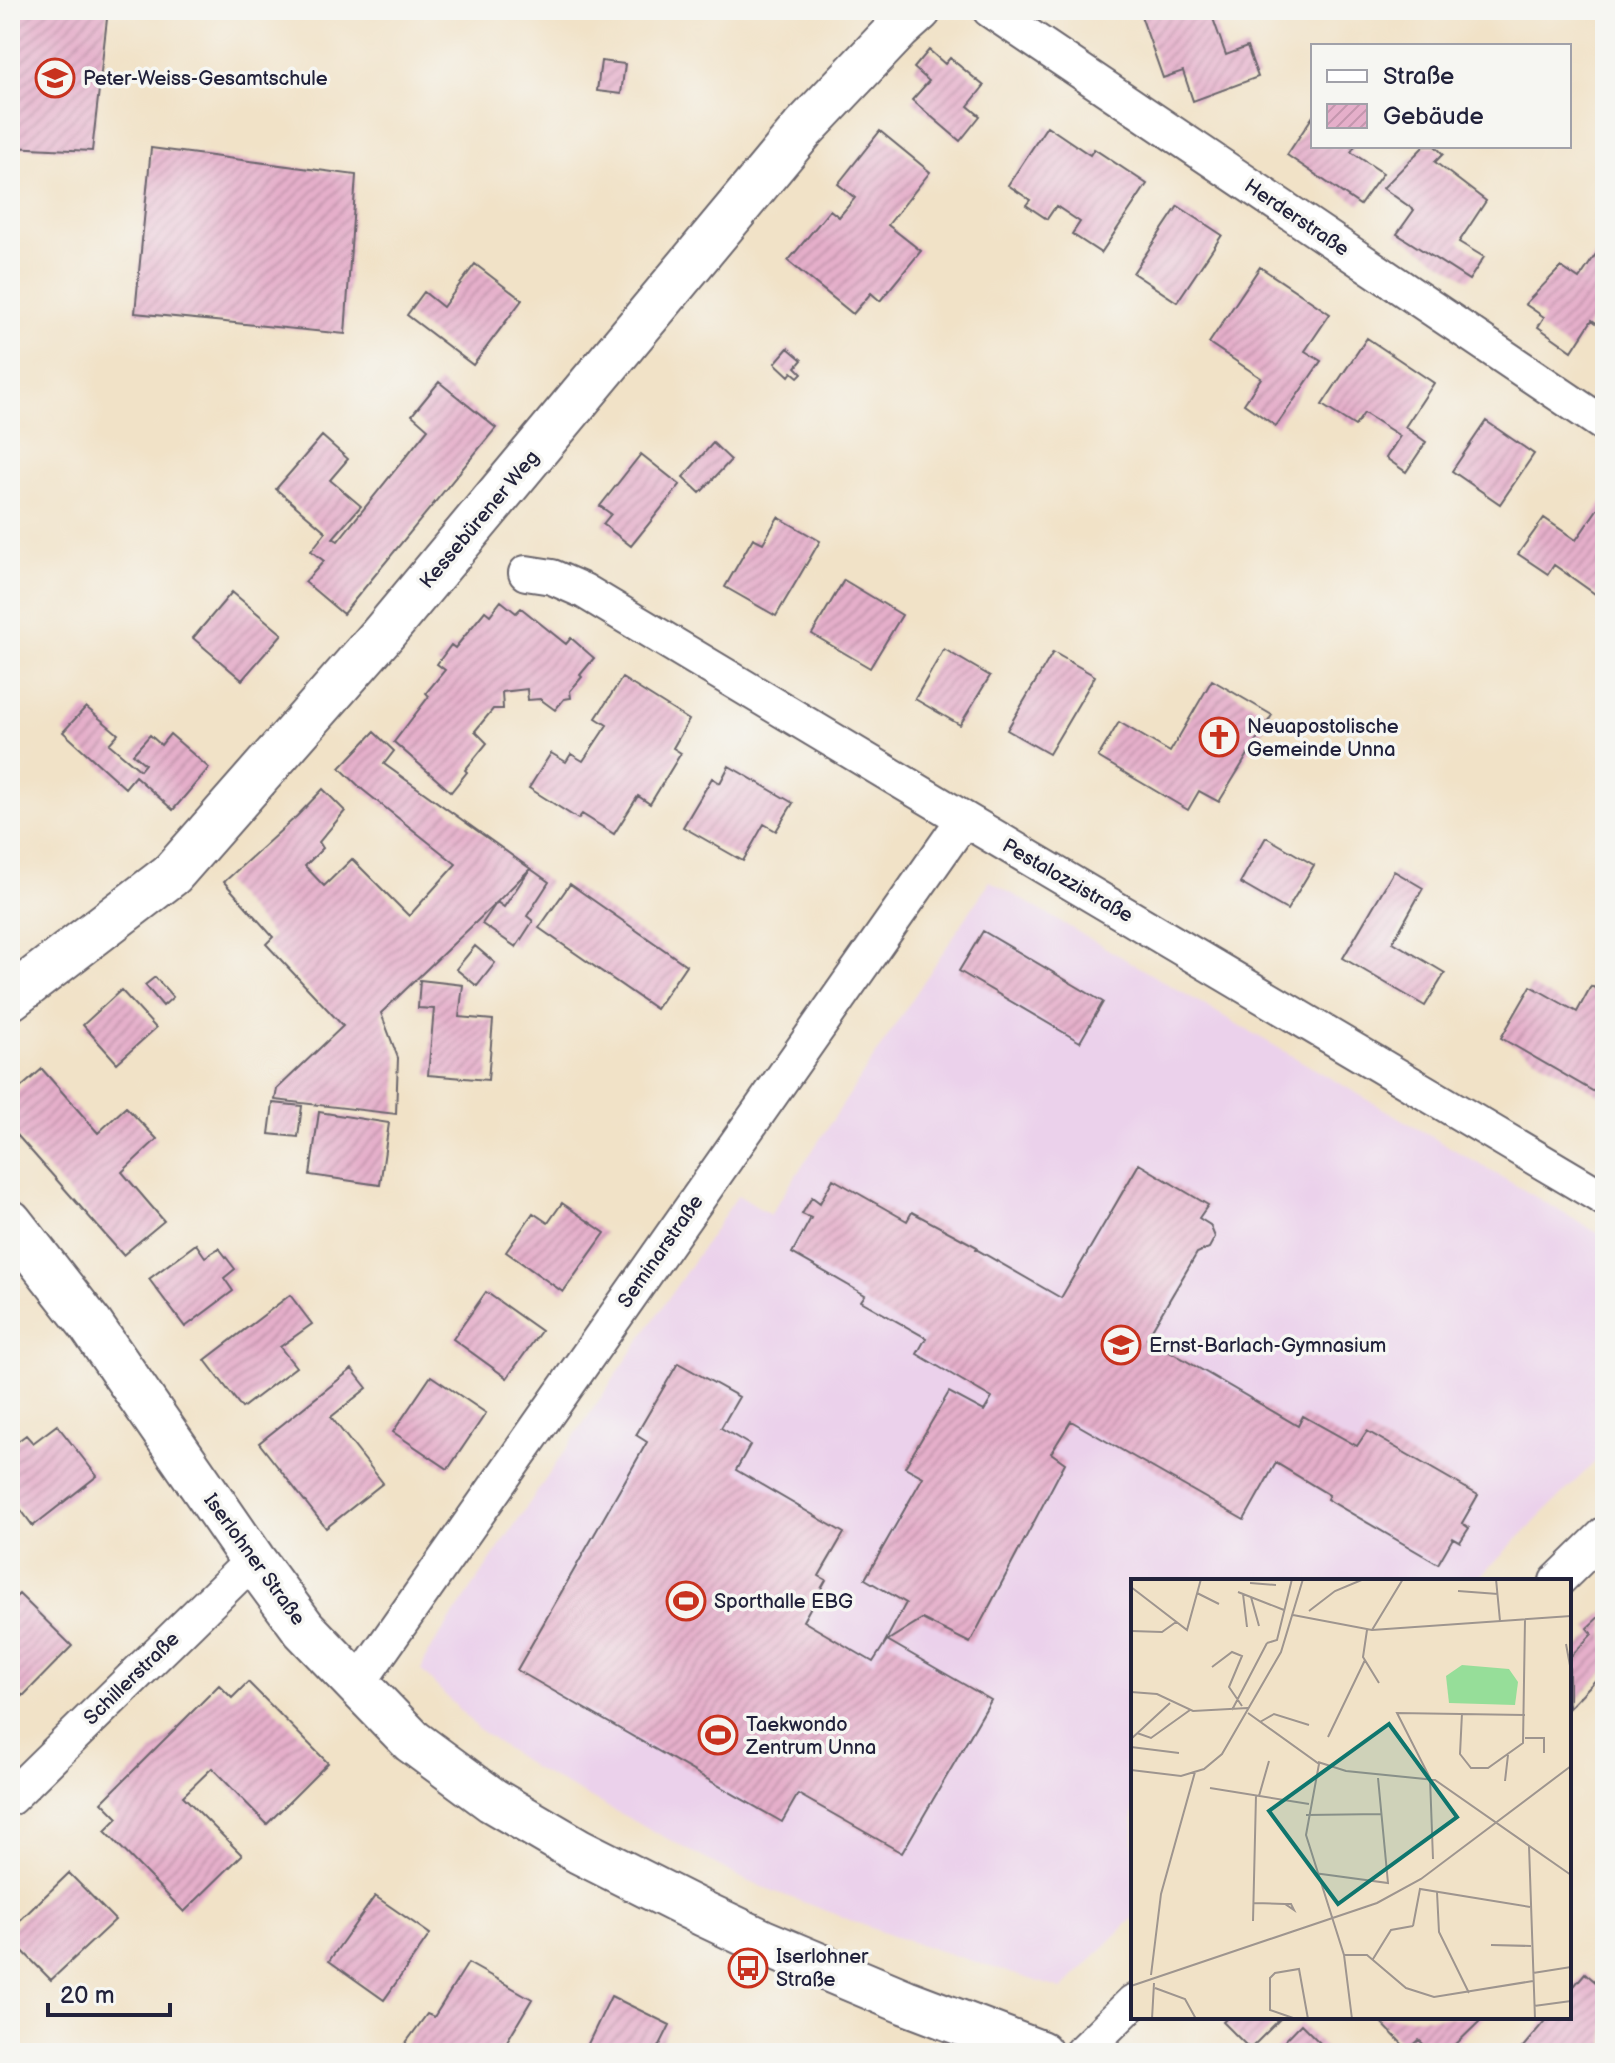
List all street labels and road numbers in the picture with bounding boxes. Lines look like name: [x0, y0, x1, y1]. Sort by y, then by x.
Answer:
street label: Herderstraße: [1240, 174, 1353, 262]
street label: Kessebürener Weg: [415, 446, 544, 593]
street label: Pestalozzistraße: [998, 834, 1137, 928]
street label: Seminarstraße: [613, 1190, 709, 1313]
street label: Iserlohner Straße: [198, 1489, 310, 1630]
street label: Schillerstraße: [79, 1627, 185, 1730]

